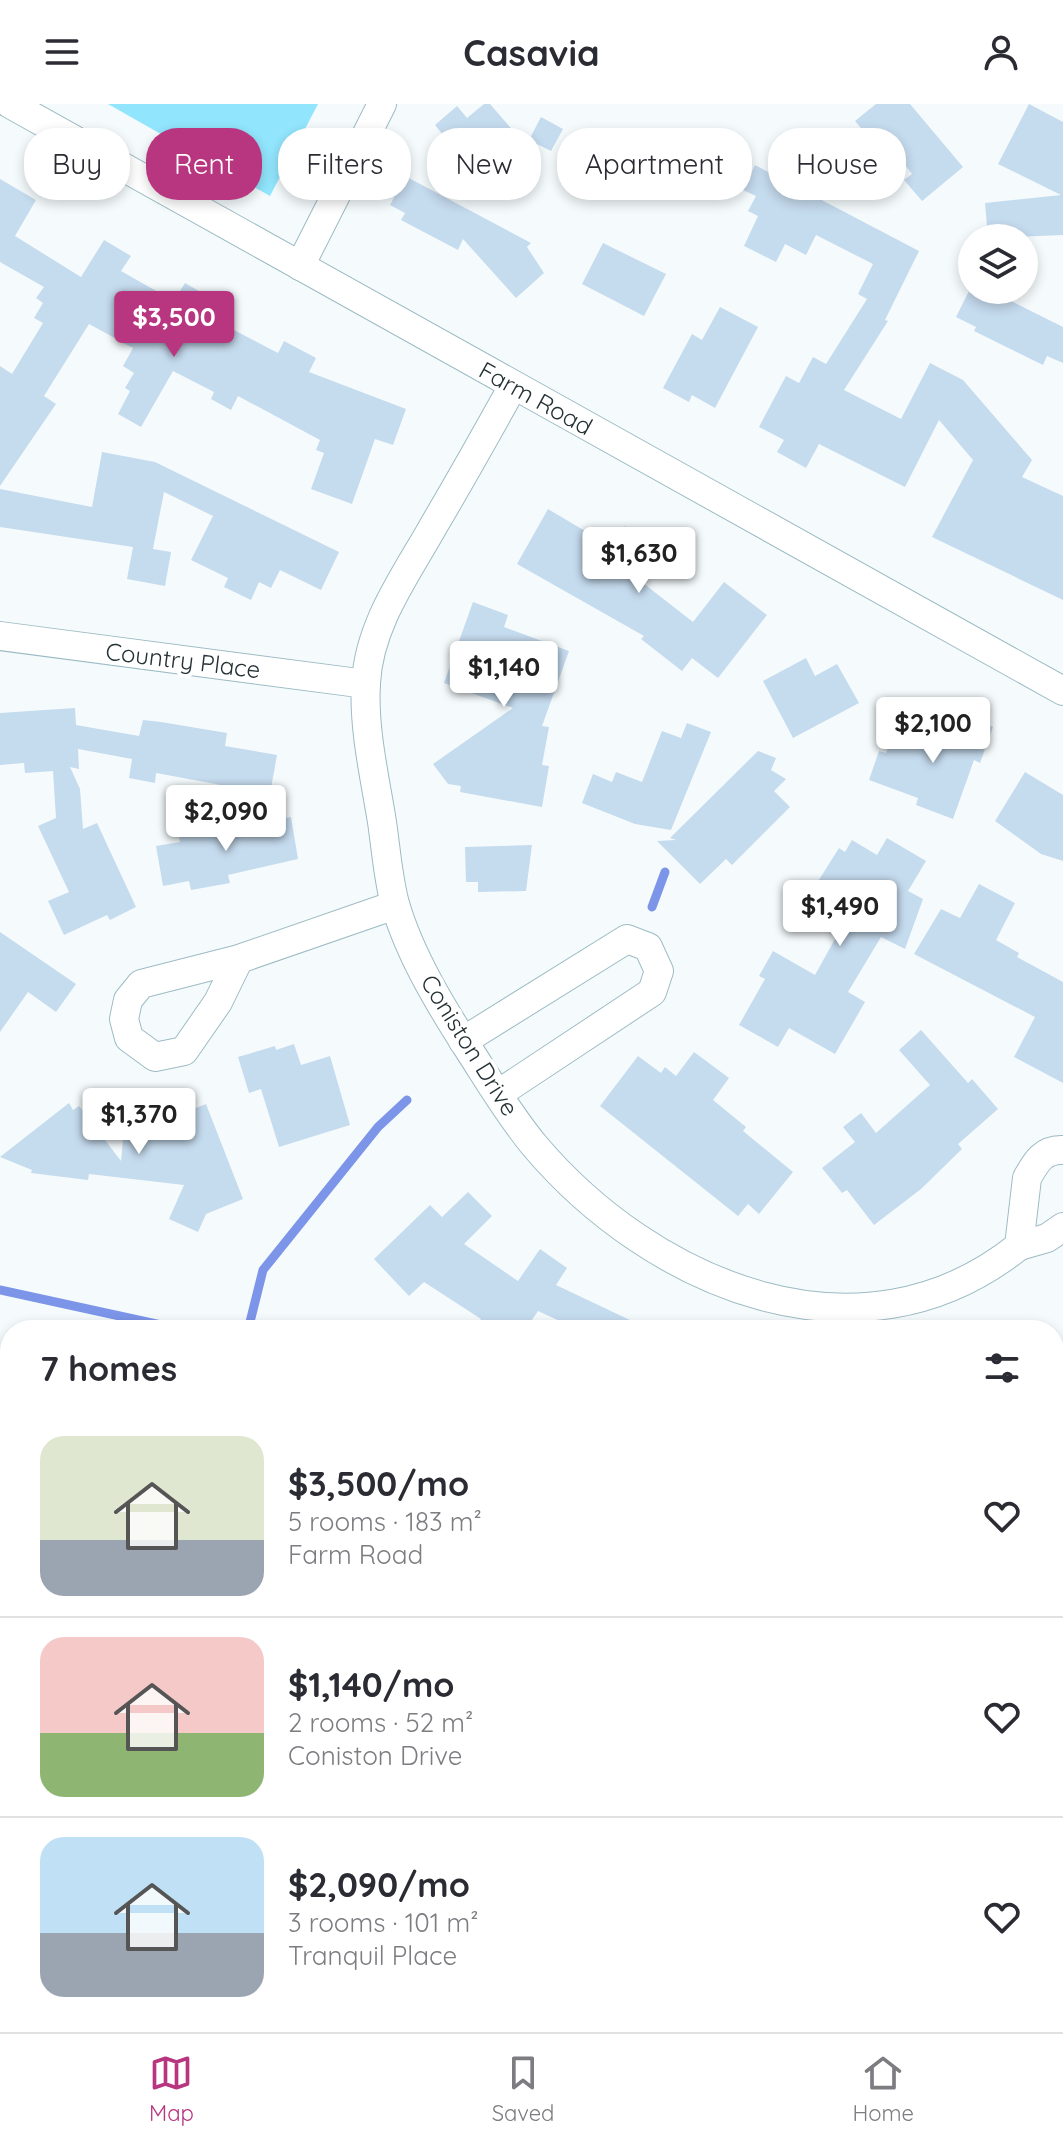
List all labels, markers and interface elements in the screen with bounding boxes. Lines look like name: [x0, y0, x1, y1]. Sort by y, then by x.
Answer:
icon: menu: [40, 30, 84, 74]
text: Casavia: [463, 30, 600, 75]
icon: person: [979, 30, 1023, 74]
chip: Buy: [24, 128, 130, 200]
chip: Rent: [146, 128, 262, 200]
chip: Filters: [278, 128, 411, 200]
chip: New: [427, 128, 541, 200]
chip: Apartment: [557, 128, 752, 200]
chip: House: [768, 128, 906, 200]
map controls: [958, 224, 1038, 304]
button: layers: [958, 224, 1038, 304]
pin: $3,500: [109, 291, 239, 359]
text: $3,500: [132, 300, 216, 333]
street label: Farm Road: [474, 355, 598, 441]
pin: $1,630: [574, 527, 704, 595]
text: $1,630: [600, 536, 678, 569]
street label: Country Place: [104, 636, 262, 684]
pin: $1,140: [439, 641, 569, 709]
text: $1,140: [468, 650, 540, 683]
pin: $2,100: [868, 697, 998, 765]
text: $2,100: [894, 706, 972, 739]
pin: $2,090: [161, 785, 291, 853]
text: $2,090: [184, 794, 268, 827]
pin: $1,490: [775, 880, 905, 948]
text: $1,490: [801, 889, 879, 922]
street label: Coniston Drive: [415, 969, 525, 1121]
pin: $1,370: [74, 1088, 204, 1156]
text: $1,370: [101, 1097, 178, 1130]
icon: filters: [980, 1346, 1024, 1390]
text: 7 homes: [40, 1347, 177, 1390]
text: $3,500/mo: [288, 1462, 469, 1505]
icon: home: [104, 1468, 200, 1564]
icon: heart: [980, 1494, 1024, 1538]
text: 5 rooms · 183 m²: [288, 1505, 482, 1538]
text: Farm Road: [288, 1538, 423, 1571]
text: $1,140/mo: [288, 1663, 454, 1706]
icon: home: [104, 1669, 200, 1765]
icon: heart: [980, 1695, 1024, 1739]
text: 2 rooms · 52 m²: [288, 1706, 473, 1739]
text: Coniston Drive: [288, 1739, 463, 1772]
text: $2,090/mo: [288, 1863, 470, 1906]
icon: home: [104, 1869, 200, 1965]
icon: heart: [980, 1895, 1024, 1939]
text: 3 rooms · 101 m²: [288, 1906, 479, 1939]
text: Tranquil Place: [288, 1939, 457, 1972]
tab: Map: [149, 2051, 194, 2127]
tab: Saved: [492, 2051, 554, 2127]
tab: Home: [852, 2051, 914, 2127]

